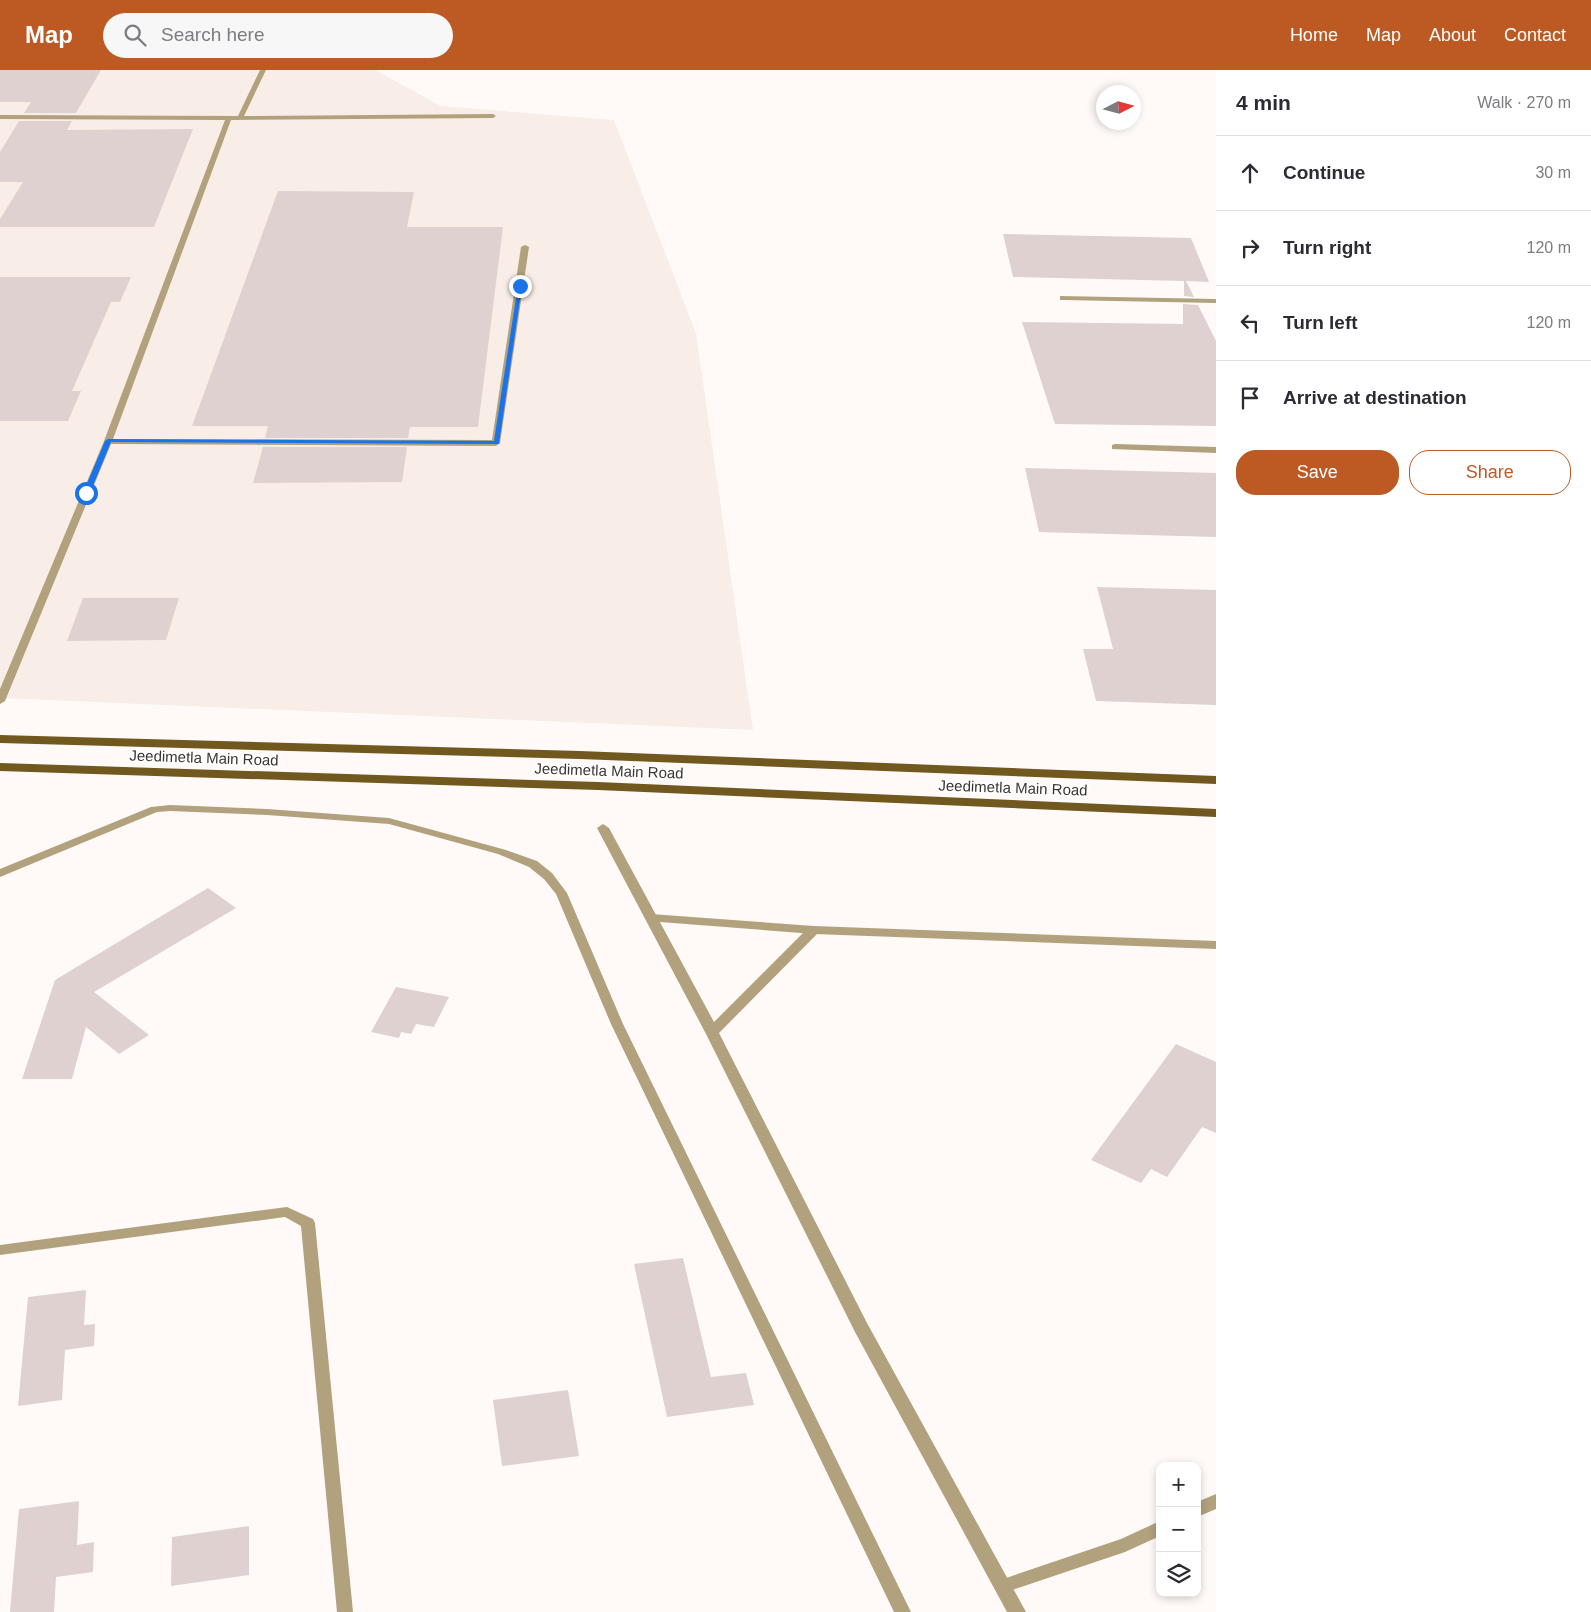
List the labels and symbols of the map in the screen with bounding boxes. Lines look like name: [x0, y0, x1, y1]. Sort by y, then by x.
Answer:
north arrow: [1096, 85, 1141, 130]
route end: [509, 275, 532, 298]
route start: [75, 482, 98, 505]
street label: Jeedimetla Main Road: [129, 746, 279, 769]
street label: Jeedimetla Main Road: [534, 759, 684, 782]
street label: Jeedimetla Main Road: [938, 776, 1088, 799]

